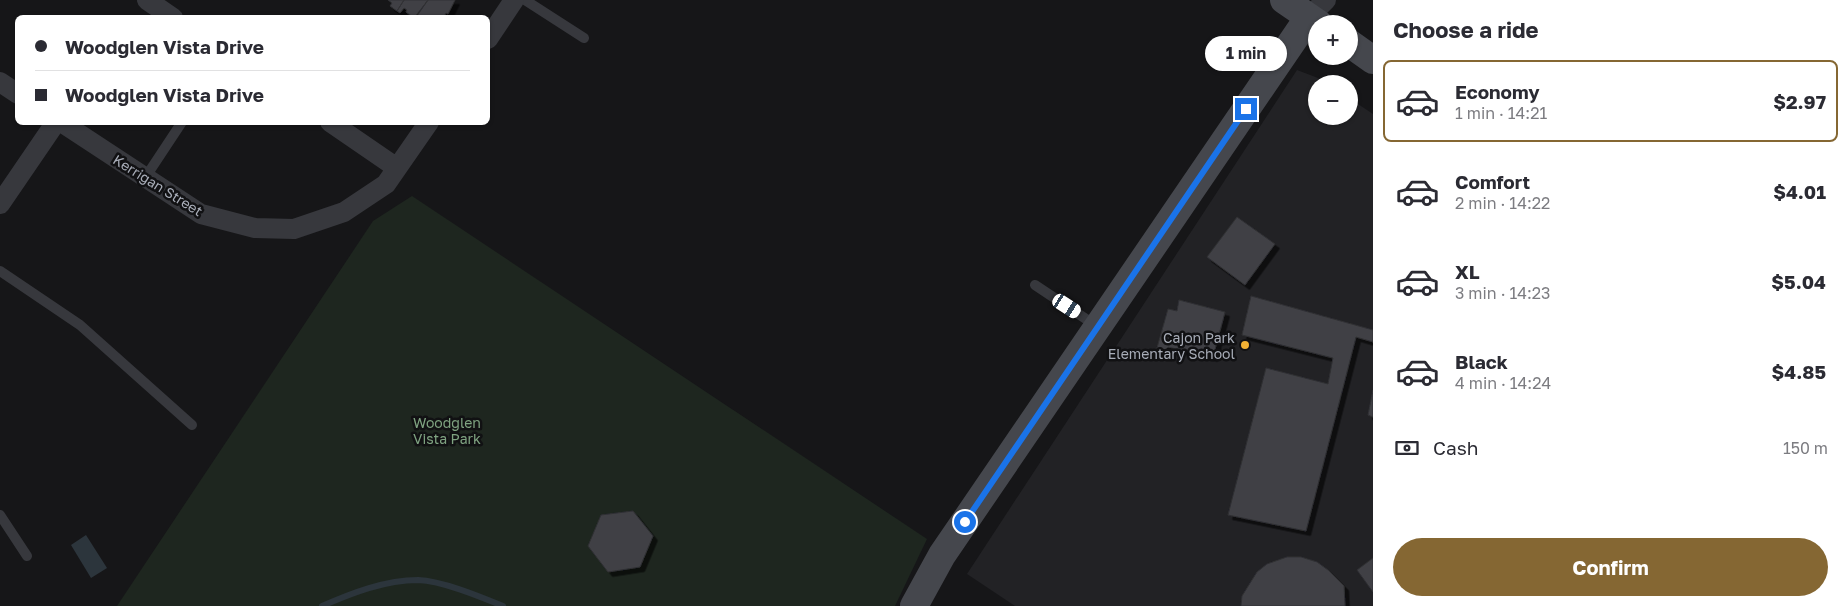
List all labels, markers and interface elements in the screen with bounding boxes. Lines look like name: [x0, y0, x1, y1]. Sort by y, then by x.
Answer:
map controls: [1308, 15, 1358, 125]
button: +: [1308, 15, 1358, 65]
text: Choose a ride: [1393, 16, 1539, 43]
text: Woodglen Vista Drive: [65, 35, 264, 58]
callout: 1 min: [1205, 36, 1287, 72]
text: 1 min: [1226, 43, 1266, 63]
button: −: [1308, 75, 1358, 125]
icon: car: [1395, 79, 1440, 124]
text: Economy: [1455, 80, 1540, 103]
text: Woodglen Vista Drive: [65, 83, 264, 106]
text: $2.97: [1773, 90, 1826, 113]
route end: [1235, 98, 1257, 120]
text: 1 min · 14:21: [1455, 103, 1547, 123]
street label: Kerrigan Street: [110, 151, 206, 219]
icon: car: [1395, 169, 1440, 214]
text: Comfort: [1455, 170, 1530, 193]
text: $4.01: [1773, 180, 1826, 203]
text: 2 min · 14:22: [1455, 193, 1550, 213]
icon: car: [1395, 259, 1440, 304]
text: XL: [1455, 260, 1480, 283]
text: $5.04: [1771, 270, 1826, 293]
text: 3 min · 14:23: [1455, 283, 1550, 303]
car: [1050, 292, 1083, 320]
place label: Cajon Park Elementary School: [1108, 329, 1235, 362]
marker: Cajon Park Elementary School: [1239, 339, 1251, 351]
icon: car: [1395, 349, 1440, 394]
text: Black: [1455, 350, 1508, 373]
text: $4.85: [1772, 360, 1826, 383]
text: 4 min · 14:24: [1455, 373, 1551, 393]
park label: Woodglen Vista Park: [413, 414, 481, 447]
icon: cash: [1393, 434, 1421, 462]
text: Cash: [1433, 436, 1478, 459]
text: 150 m: [1783, 438, 1828, 458]
route start: [954, 511, 976, 533]
button: Confirm: [1393, 538, 1828, 596]

